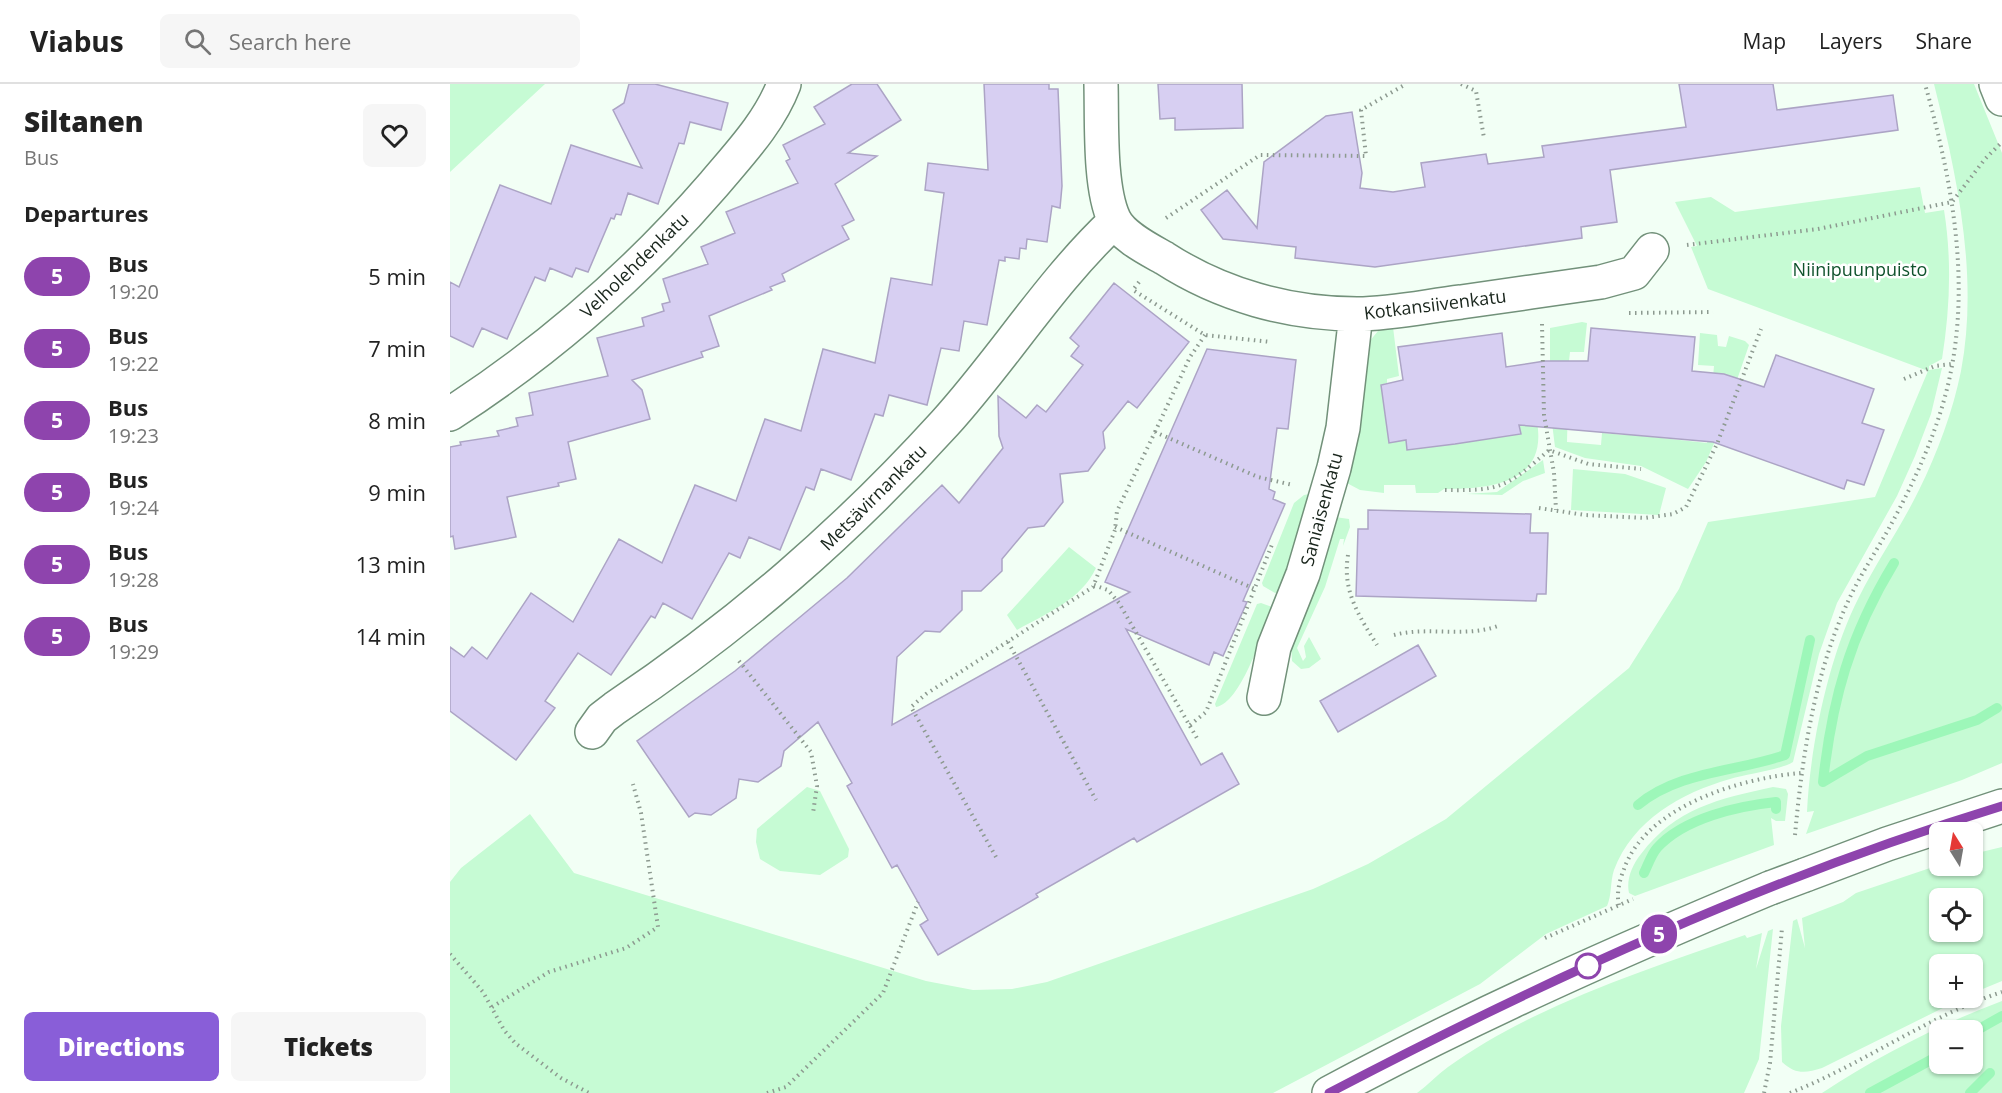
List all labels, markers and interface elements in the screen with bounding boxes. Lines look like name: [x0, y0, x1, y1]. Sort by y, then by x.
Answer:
search box: [160, 14, 580, 68]
text: Viabus: [30, 22, 124, 60]
icon: search: [181, 25, 214, 58]
text: Search here: [229, 26, 351, 56]
text: Map: [1743, 27, 1786, 55]
text: Layers: [1819, 27, 1883, 55]
text: Share: [1916, 27, 1972, 55]
text: Siltanen: [24, 102, 143, 140]
button: heart: [363, 104, 426, 167]
text: Bus: [24, 144, 59, 171]
text: Departures: [24, 198, 148, 228]
street label: Velholehdenkatu: [575, 207, 693, 323]
text: Bus: [108, 248, 148, 278]
park label: Niinipuunpuisto: [1793, 257, 1927, 281]
text: 5 min: [368, 261, 426, 291]
text: 5: [51, 262, 63, 290]
text: 19:20: [108, 278, 159, 305]
street label: Kotkansiivenkatu: [1362, 283, 1508, 325]
text: Bus: [108, 320, 148, 350]
text: 7 min: [368, 333, 426, 363]
text: 5: [51, 334, 63, 362]
text: 19:22: [108, 350, 159, 377]
text: Bus: [108, 392, 148, 422]
text: 8 min: [368, 405, 426, 435]
text: 5: [51, 406, 63, 434]
text: 19:23: [108, 422, 159, 449]
street label: Metsävirnankatu: [815, 439, 931, 555]
street label: Saniaisenkatu: [1294, 450, 1348, 568]
text: Bus: [108, 464, 148, 494]
text: 9 min: [368, 477, 426, 507]
text: 5: [51, 478, 63, 506]
text: 19:24: [108, 494, 159, 521]
text: Bus: [108, 536, 148, 566]
text: 13 min: [356, 549, 426, 579]
text: 5: [51, 550, 63, 578]
text: 19:28: [108, 566, 159, 593]
text: Bus: [108, 608, 148, 638]
text: 14 min: [356, 621, 426, 651]
text: 5: [51, 622, 63, 650]
text: 19:29: [108, 638, 159, 665]
north arrow: [1929, 822, 1983, 876]
map controls: [1929, 822, 1983, 1074]
button: locate: [1929, 888, 1983, 942]
line badge: 5: [1640, 914, 1678, 954]
text: 5: [1653, 920, 1665, 948]
unlabelled marker: [1575, 953, 1601, 979]
button: +: [1929, 954, 1983, 1008]
button: Directions: [24, 1012, 219, 1081]
button: Tickets: [231, 1012, 426, 1081]
button: −: [1929, 1020, 1983, 1074]

